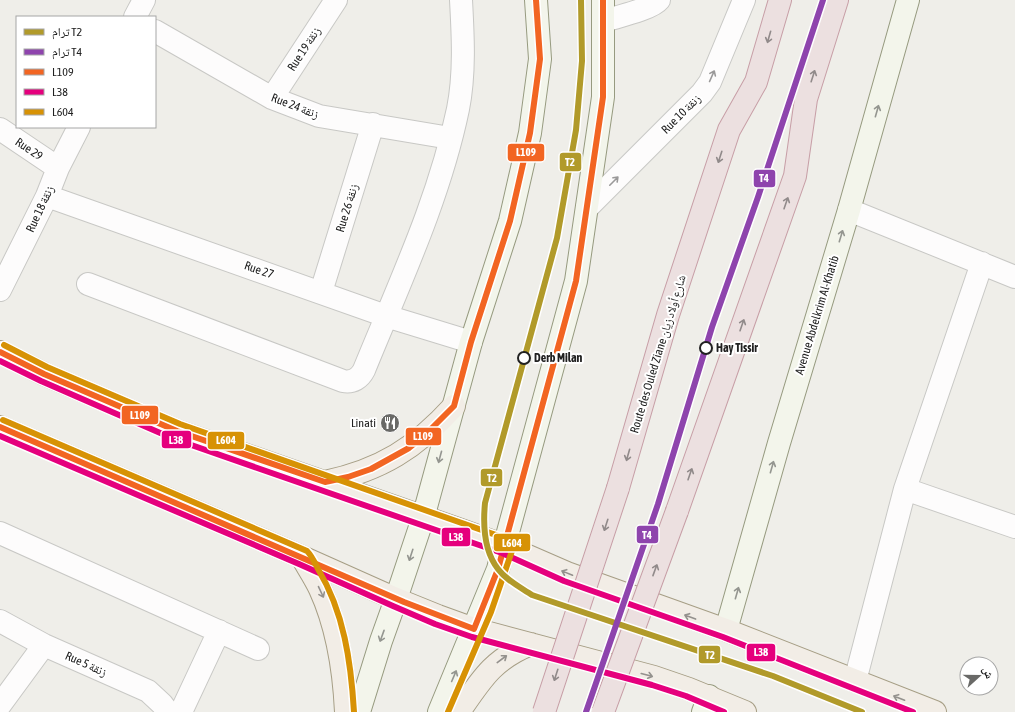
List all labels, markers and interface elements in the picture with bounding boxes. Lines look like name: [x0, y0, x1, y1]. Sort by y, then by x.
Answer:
legend: [16, 16, 156, 128]
street label: Rue 19 زنقة: [285, 24, 324, 74]
text: ترام T2: [52, 25, 82, 40]
one-way arrow: [765, 31, 772, 44]
text: ترام T4: [52, 45, 83, 60]
text: L109: [52, 65, 74, 79]
one-way arrow: [810, 70, 817, 83]
one-way arrow: [709, 71, 717, 83]
text: L38: [52, 85, 68, 99]
street label: Rue 24 زنقة: [269, 91, 321, 122]
street label: Rue 10 زنقة: [658, 91, 704, 137]
text: L604: [52, 105, 74, 119]
one-way arrow: [874, 105, 882, 118]
street label: Rue 29: [13, 135, 46, 163]
line badge: L109: [507, 143, 545, 162]
text: L109: [516, 146, 536, 158]
one-way arrow: [716, 150, 723, 163]
line badge: T2: [559, 152, 582, 172]
text: T2: [565, 156, 575, 168]
line badge: T4: [753, 169, 776, 188]
text: T4: [759, 172, 769, 184]
one-way arrow: [609, 176, 619, 186]
street label: Rue 26 زنقة: [333, 182, 361, 234]
street label: Rue 18 زنقة: [23, 183, 57, 235]
one-way arrow: [782, 197, 790, 209]
one-way arrow: [838, 229, 845, 242]
street label: Avenue Abdelkrim Al-Khatib: [792, 253, 842, 376]
street label: Rue 27: [242, 258, 276, 282]
street label: Route des Ouled Ziane شارع أولاد زيان: [627, 273, 690, 435]
one-way arrow: [739, 320, 747, 332]
marker: Hay Tissir: [699, 341, 713, 355]
place label: Hay Tissir: [716, 341, 758, 355]
marker: Derb Milan: [517, 351, 531, 365]
place label: Derb Milan: [534, 351, 583, 365]
line badge: L109: [121, 405, 159, 425]
text: L109: [130, 409, 150, 421]
restaurant icon: Linati: [379, 412, 401, 434]
place label: Linati: [351, 416, 376, 430]
line badge: L109: [405, 427, 442, 446]
line badge: L38: [161, 430, 192, 449]
text: L109: [413, 430, 433, 442]
line badge: L604: [207, 431, 245, 450]
text: L38: [169, 434, 183, 446]
text: L604: [216, 434, 236, 446]
one-way arrow: [624, 448, 631, 461]
one-way arrow: [436, 450, 443, 463]
one-way arrow: [769, 461, 776, 474]
line badge: T2: [480, 468, 503, 487]
one-way arrow: [686, 469, 694, 481]
text: T2: [487, 472, 497, 484]
one-way arrow: [602, 518, 609, 531]
line badge: T4: [636, 525, 659, 544]
line badge: L38: [441, 527, 471, 547]
text: T4: [642, 529, 652, 541]
text: L38: [449, 531, 463, 543]
line badge: L604: [493, 533, 531, 552]
text: L604: [502, 537, 522, 549]
one-way arrow: [407, 548, 414, 561]
one-way arrow: [651, 565, 659, 577]
one-way arrow: [562, 568, 574, 576]
one-way arrow: [318, 585, 325, 597]
one-way arrow: [734, 586, 741, 599]
one-way arrow: [684, 612, 696, 620]
one-way arrow: [378, 630, 386, 642]
line badge: L38: [746, 643, 776, 662]
line badge: T2: [698, 645, 721, 664]
text: L38: [754, 646, 768, 658]
street label: Rue 5 زنقة: [63, 649, 109, 680]
text: T2: [705, 649, 715, 661]
one-way arrow: [496, 655, 507, 664]
north arrow: [959, 656, 999, 696]
text: ش: [979, 665, 996, 681]
one-way arrow: [552, 669, 560, 681]
one-way arrow: [451, 671, 458, 683]
one-way arrow: [640, 672, 653, 679]
one-way arrow: [893, 694, 905, 702]

